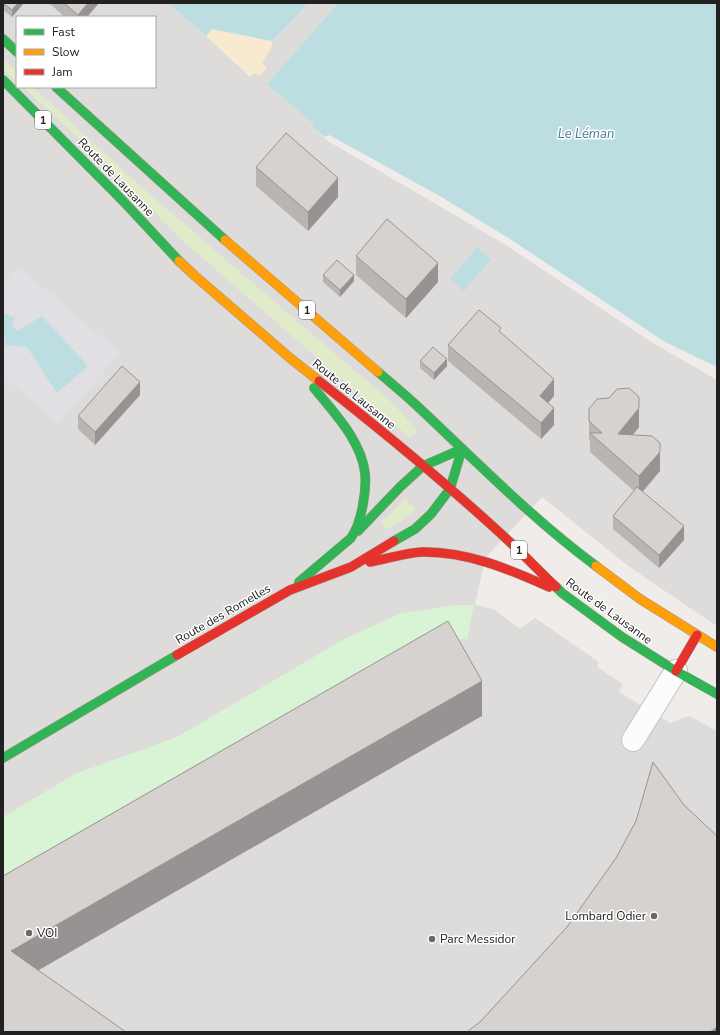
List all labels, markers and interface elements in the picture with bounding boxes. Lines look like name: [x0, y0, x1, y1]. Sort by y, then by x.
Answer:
legend: [16, 16, 156, 88]
text: Fast: [52, 24, 75, 40]
text: Slow: [52, 44, 80, 60]
text: Jam: [51, 64, 73, 80]
road number: 1: [35, 111, 51, 129]
water label: Le Léman: [558, 125, 614, 143]
street label: Route de Lausanne: [74, 134, 158, 220]
road number: 1: [299, 301, 315, 319]
street label: Route de Lausanne: [309, 355, 399, 433]
road number: 1: [511, 541, 527, 559]
street label: Route de Lausanne: [563, 574, 655, 648]
street label: Route des Romelles: [172, 580, 274, 648]
place label: Lombard Odier: [565, 908, 647, 924]
marker: Lombard Odier: [649, 911, 659, 921]
place label: VOI: [36, 925, 57, 941]
marker: VOI: [24, 928, 34, 938]
place label: Parc Messidor: [440, 931, 516, 947]
marker: Parc Messidor: [427, 934, 437, 944]

